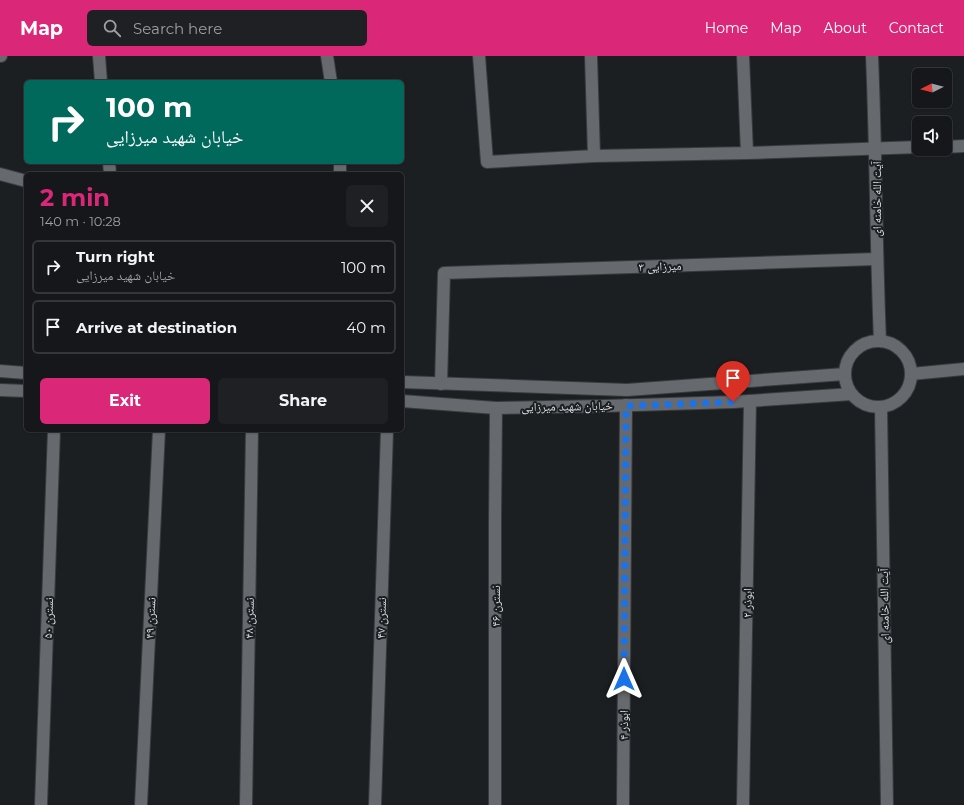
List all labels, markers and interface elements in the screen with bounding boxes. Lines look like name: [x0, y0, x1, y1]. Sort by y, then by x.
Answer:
search box: [87, 10, 367, 46]
text: Map: [20, 17, 63, 40]
icon: search: [101, 17, 123, 39]
text: Search here: [133, 19, 222, 38]
text: Home: [705, 19, 748, 37]
text: Map: [770, 19, 801, 37]
text: About: [823, 19, 867, 37]
text: Contact: [889, 19, 944, 37]
north arrow: [912, 68, 952, 108]
map controls: [912, 68, 952, 156]
text: 100 m: [106, 90, 192, 124]
icon: right: [40, 96, 92, 148]
button: sound: [912, 116, 952, 156]
text: خیابان شهید میرزایی: [106, 126, 243, 148]
street label: آیت الله خامنه ای: [869, 160, 884, 237]
text: 2 min: [40, 183, 110, 212]
button: close: [346, 185, 388, 227]
text: 140 m · 10:28: [40, 213, 121, 229]
text: Turn right: [76, 247, 155, 266]
icon: right: [42, 256, 64, 278]
text: 100 m: [341, 258, 386, 277]
street label: میرزایی ۳: [638, 258, 682, 274]
text: خیابان شهید میرزایی: [76, 267, 175, 283]
icon: arrive: [42, 316, 64, 338]
text: Arrive at destination: [76, 318, 237, 337]
text: 40 m: [346, 318, 386, 337]
pin: [716, 361, 750, 402]
icon: arrive: [722, 367, 744, 389]
button: Exit: [40, 378, 210, 424]
button: Share: [218, 378, 388, 424]
street label: خیابان شهید میرزایی: [521, 398, 613, 415]
street label: آیت الله خامنه ای: [876, 567, 892, 644]
street label: نسترن ۴۶: [488, 585, 503, 627]
street label: ابوذر ۲: [739, 588, 755, 618]
street label: نسترن ۵۰: [40, 597, 56, 639]
street label: نسترن ۴۹: [141, 597, 159, 639]
street label: نسترن ۴۸: [241, 597, 257, 639]
street label: نسترن ۴۷: [373, 597, 389, 639]
position arrow: [603, 658, 645, 700]
street label: ابوذر ۴: [616, 710, 631, 740]

